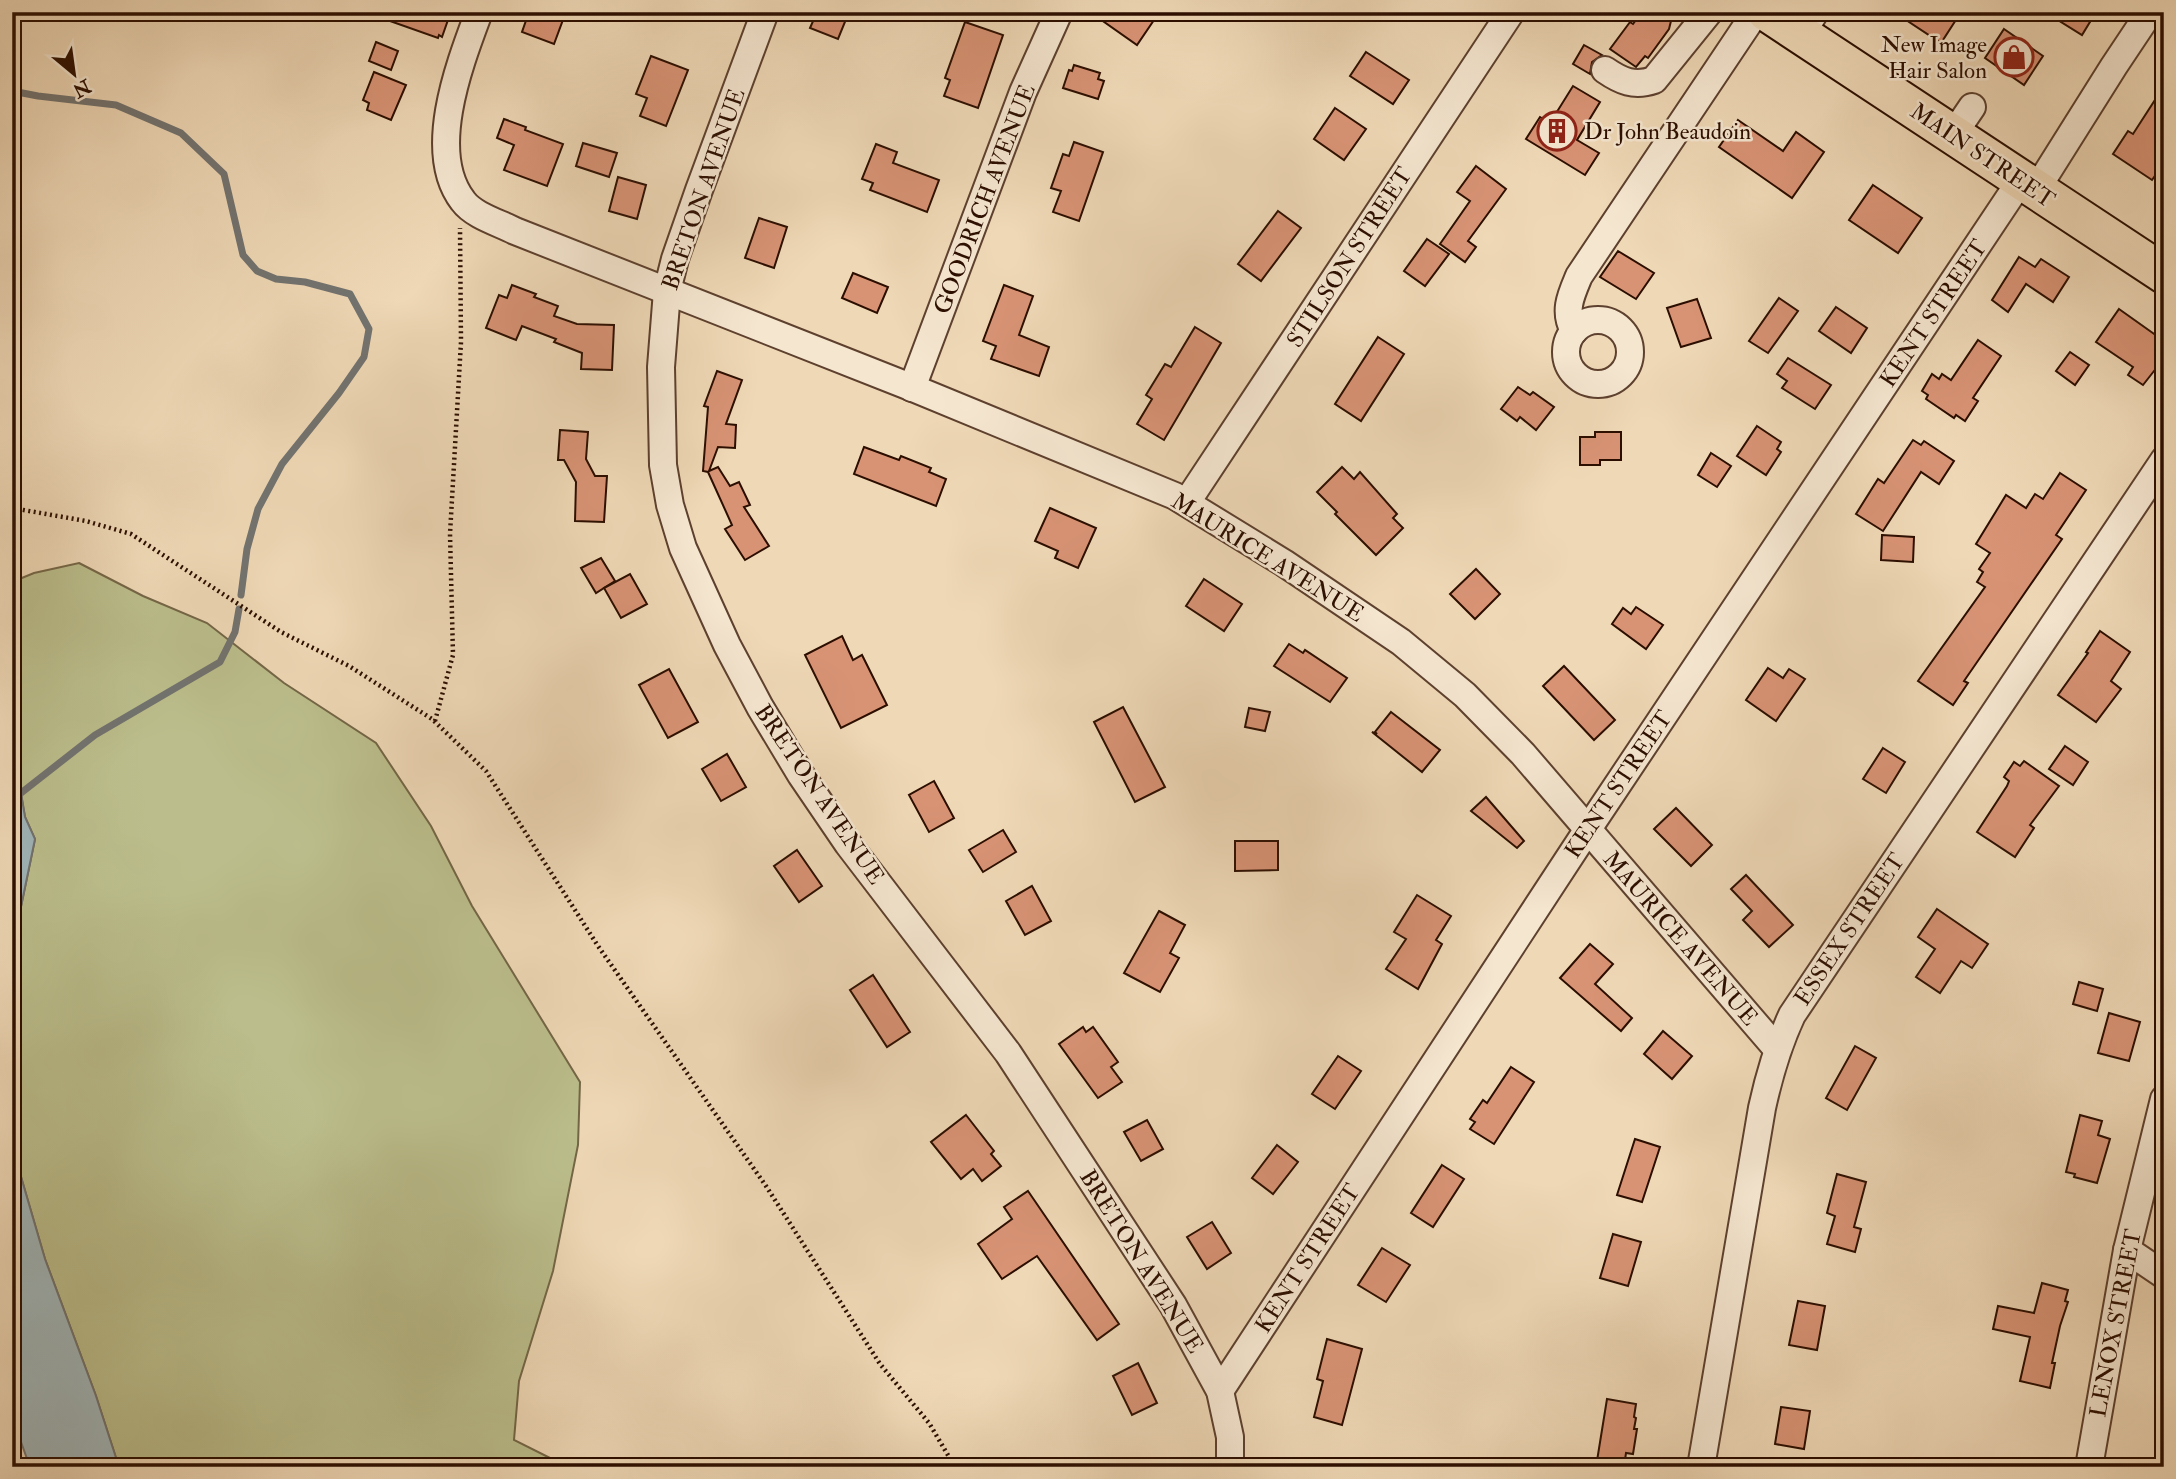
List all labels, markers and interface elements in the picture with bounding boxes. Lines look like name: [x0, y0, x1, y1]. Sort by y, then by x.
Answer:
place label: New Image Hair Salon: [1881, 30, 1987, 85]
shop icon: New Image Hair Salon: [1993, 36, 2035, 78]
north arrow: [38, 38, 108, 108]
text: N: [68, 73, 96, 103]
street label: GOODRICH AVENUE: [927, 80, 1042, 318]
street label: BRETON AVENUE: [655, 85, 752, 294]
street label: MAIN STREET: [1905, 96, 2061, 214]
building icon: Dr John Beaudoin: [1536, 110, 1578, 152]
place label: Dr John Beaudoin: [1584, 117, 1751, 146]
street label: STILSON STREET: [1280, 162, 1418, 353]
street label: KENT STREET: [1873, 234, 1993, 393]
street label: MAURICE AVENUE: [1166, 486, 1369, 628]
street label: BRETON AVENUE: [748, 699, 891, 890]
street label: KENT STREET: [1558, 705, 1678, 864]
street label: MAURICE AVENUE: [1597, 845, 1764, 1032]
street label: ESSEX STREET: [1788, 847, 1911, 1011]
street label: BRETON AVENUE: [1073, 1164, 1210, 1359]
street label: KENT STREET: [1248, 1178, 1366, 1338]
street label: LENOX STREET: [2083, 1227, 2148, 1419]

